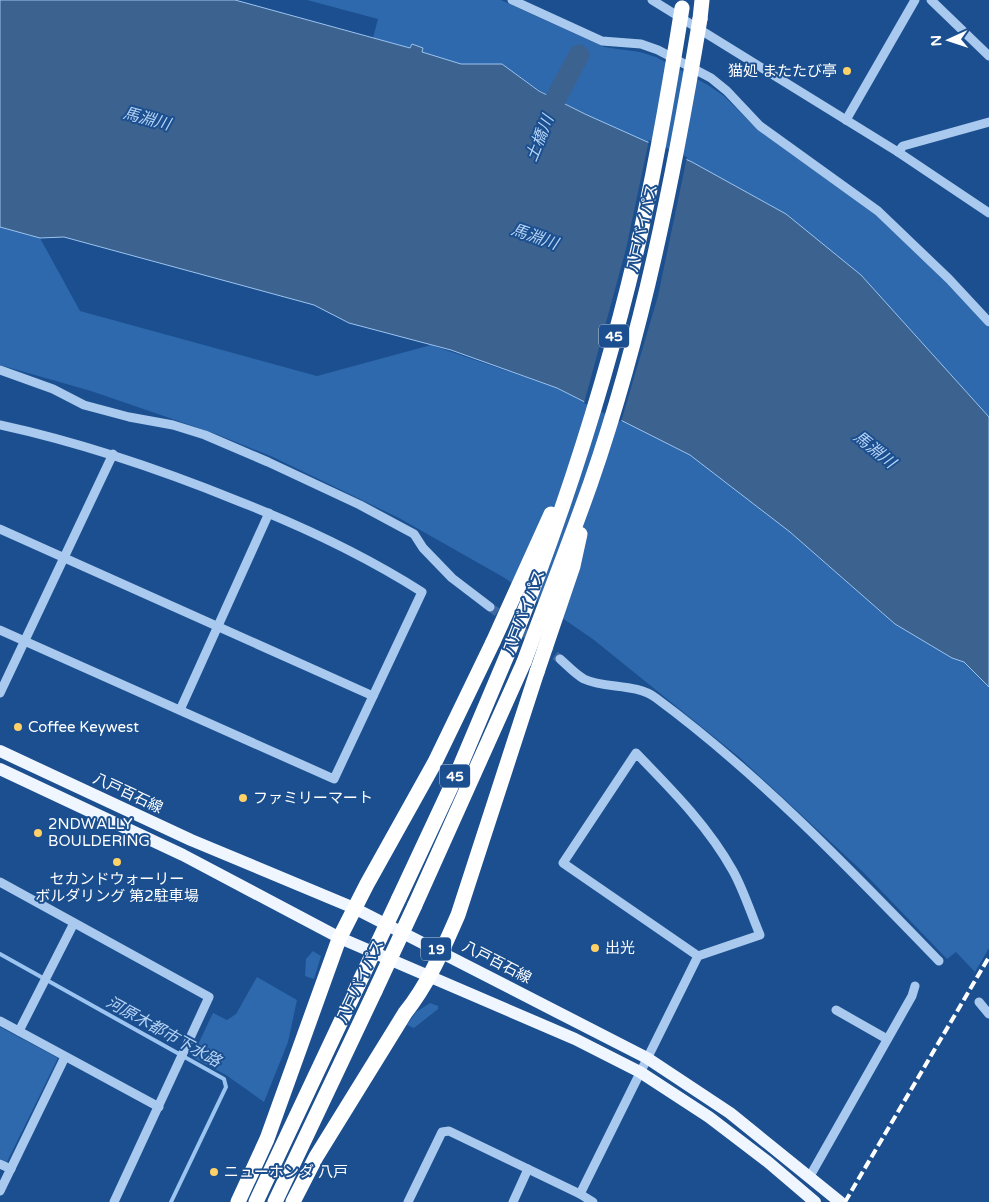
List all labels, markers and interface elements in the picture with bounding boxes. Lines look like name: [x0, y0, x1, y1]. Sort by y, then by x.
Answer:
north arrow: [924, 15, 974, 65]
text: N: [928, 35, 945, 47]
place label: 猫処 またたび亭: [728, 62, 837, 80]
marker: 猫処 またたび亭: [841, 65, 853, 77]
water label: 馬淵川: [121, 103, 174, 135]
water label: 土橋川: [522, 111, 559, 164]
street label: 八戸バイパス: [623, 182, 661, 274]
water label: 馬淵川: [509, 220, 563, 255]
road number: 45: [599, 324, 629, 348]
water label: 馬淵川: [849, 427, 901, 474]
street label: 八戸バイパス: [500, 567, 548, 657]
place label: Coffee Keywest: [28, 718, 139, 736]
marker: Coffee Keywest: [12, 721, 24, 733]
road number: 45: [440, 764, 470, 788]
street label: 八戸百石線: [90, 769, 166, 817]
place label: ファミリーマート: [253, 789, 373, 807]
marker: ファミリーマート: [237, 792, 249, 804]
place label: 2NDWALLY BOULDERING: [48, 815, 150, 850]
marker: 2NDWALLY BOULDERING: [32, 827, 44, 839]
marker: セカンドウォーリー ボルダリング 第2駐車場: [111, 856, 123, 868]
place label: セカンドウォーリー ボルダリング 第2駐車場: [35, 870, 199, 905]
street label: 八戸バイパス: [333, 937, 387, 1025]
street label: 八戸百石線: [459, 937, 535, 987]
road number: 19: [421, 938, 451, 961]
place label: 出光: [605, 939, 635, 957]
marker: 出光: [589, 942, 601, 954]
water label: 河原木都市下水路: [103, 992, 226, 1073]
place label: ニューホンダ 八戸: [224, 1163, 348, 1181]
marker: ニューホンダ 八戸: [208, 1166, 220, 1178]

